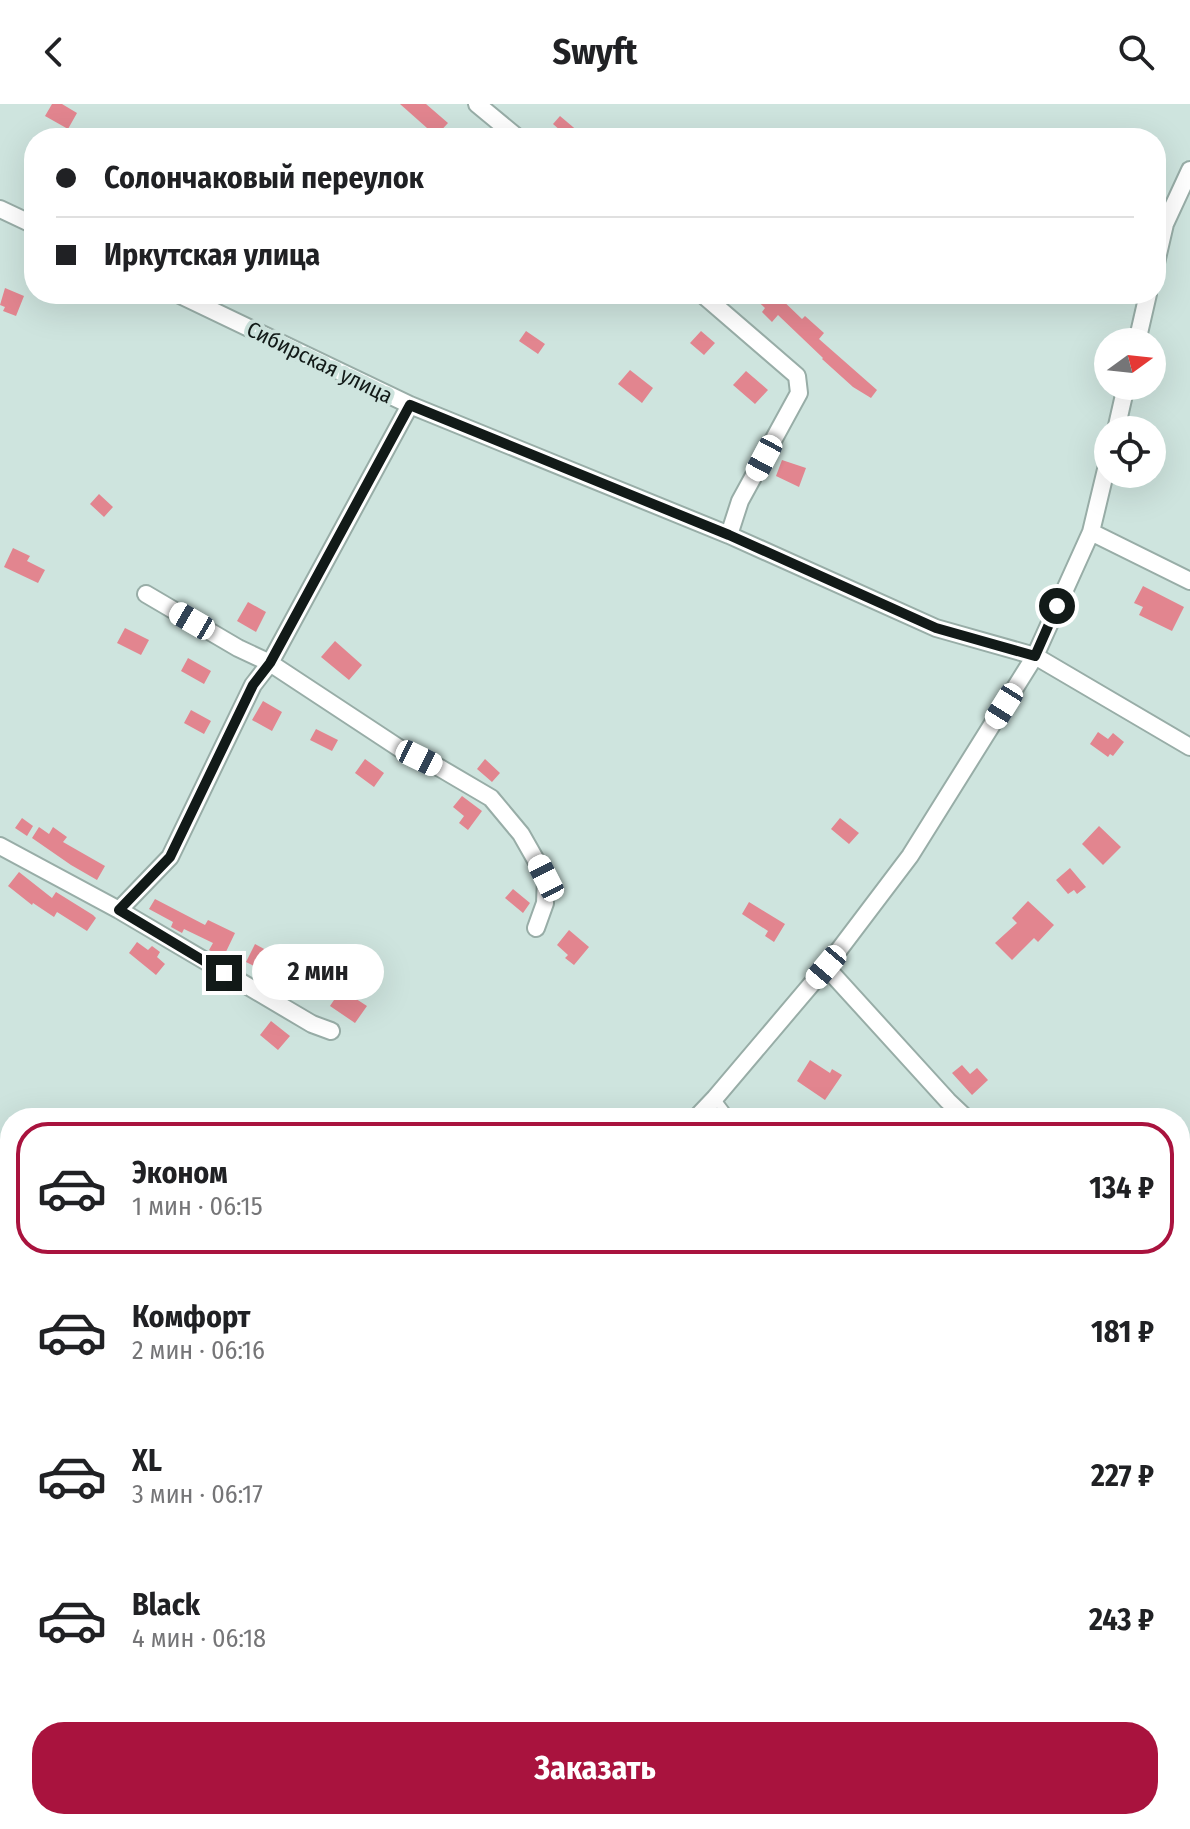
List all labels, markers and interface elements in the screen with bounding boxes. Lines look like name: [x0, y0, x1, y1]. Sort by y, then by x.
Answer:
icon: back: [32, 30, 76, 74]
text: Swyft: [552, 30, 638, 74]
icon: search: [1114, 30, 1158, 74]
text: Солончаковый переулок: [104, 160, 424, 196]
text: Иркутская улица: [104, 237, 320, 273]
street label: Сибирская улица: [242, 315, 397, 409]
north arrow: [1094, 328, 1166, 400]
map controls: [1094, 328, 1166, 488]
button: locate: [1094, 416, 1166, 488]
car: [742, 431, 786, 485]
route start: [1039, 588, 1075, 624]
car: [165, 599, 219, 643]
car: [981, 679, 1027, 733]
car: [392, 737, 446, 779]
car: [524, 851, 568, 905]
car: [801, 941, 851, 993]
callout: 2 мин: [252, 945, 384, 1001]
route end: [206, 955, 242, 991]
text: 2 мин: [287, 956, 349, 987]
icon: car: [36, 1152, 108, 1224]
text: Эконом: [132, 1155, 228, 1191]
text: 134 ₽: [1089, 1170, 1154, 1206]
text: 1 мин · 06:15: [132, 1191, 263, 1222]
icon: car: [36, 1296, 108, 1368]
text: Комфорт: [132, 1299, 250, 1335]
text: 181 ₽: [1091, 1314, 1154, 1350]
text: 2 мин · 06:16: [132, 1335, 265, 1366]
icon: car: [36, 1440, 108, 1512]
text: XL: [132, 1443, 162, 1479]
text: 227 ₽: [1091, 1458, 1154, 1494]
text: 3 мин · 06:17: [132, 1479, 263, 1510]
icon: car: [36, 1584, 108, 1656]
text: Black: [132, 1587, 200, 1623]
text: 243 ₽: [1089, 1602, 1154, 1638]
text: 4 мин · 06:18: [132, 1623, 266, 1654]
button: Заказать: [32, 1722, 1158, 1814]

